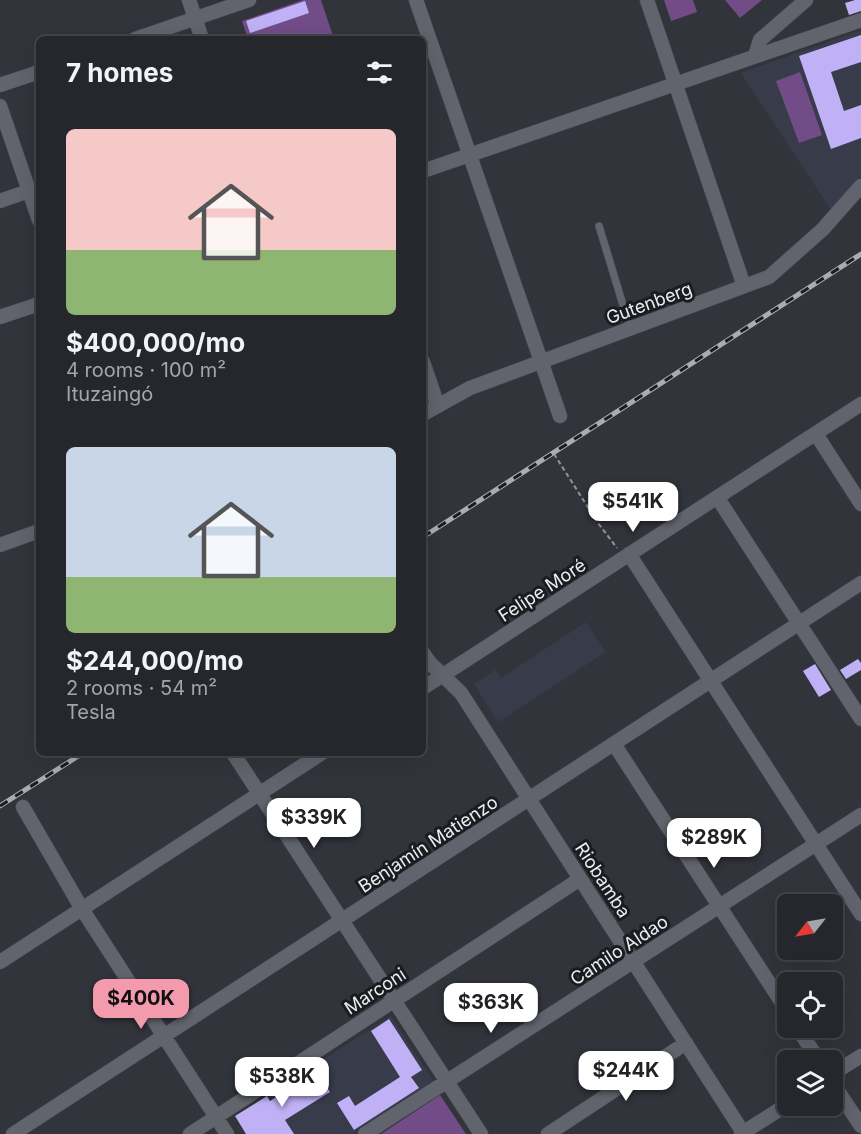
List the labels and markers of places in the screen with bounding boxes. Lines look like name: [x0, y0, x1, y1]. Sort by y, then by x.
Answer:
pin: $541K: [591, 482, 675, 533]
pin: $339K: [272, 798, 356, 849]
pin: $289K: [672, 818, 756, 869]
pin: $400K: [99, 979, 183, 1030]
pin: $363K: [449, 983, 533, 1034]
pin: $244K: [584, 1051, 668, 1102]
pin: $538K: [240, 1057, 324, 1108]

